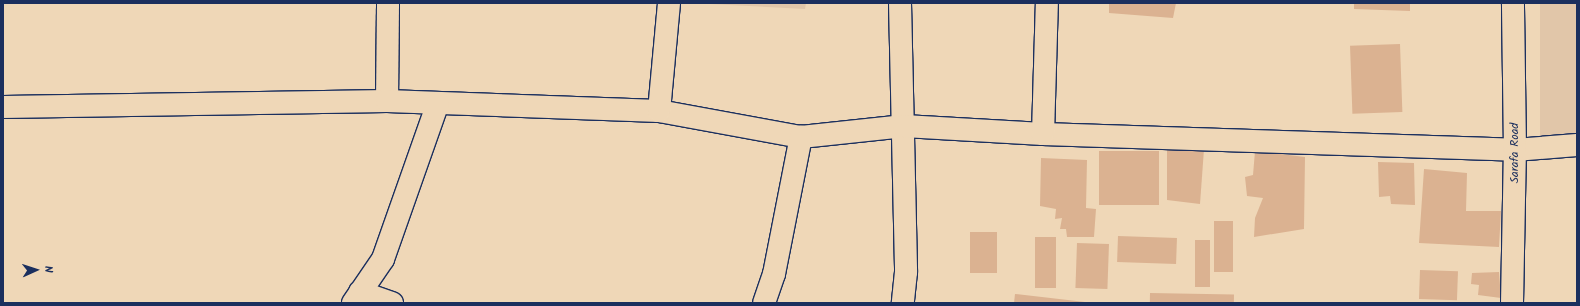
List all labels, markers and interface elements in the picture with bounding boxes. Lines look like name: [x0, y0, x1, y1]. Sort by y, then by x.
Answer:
street label: Sarafa Road: [1508, 123, 1522, 183]
north arrow: [16, 250, 56, 290]
text: N: [39, 265, 57, 273]

